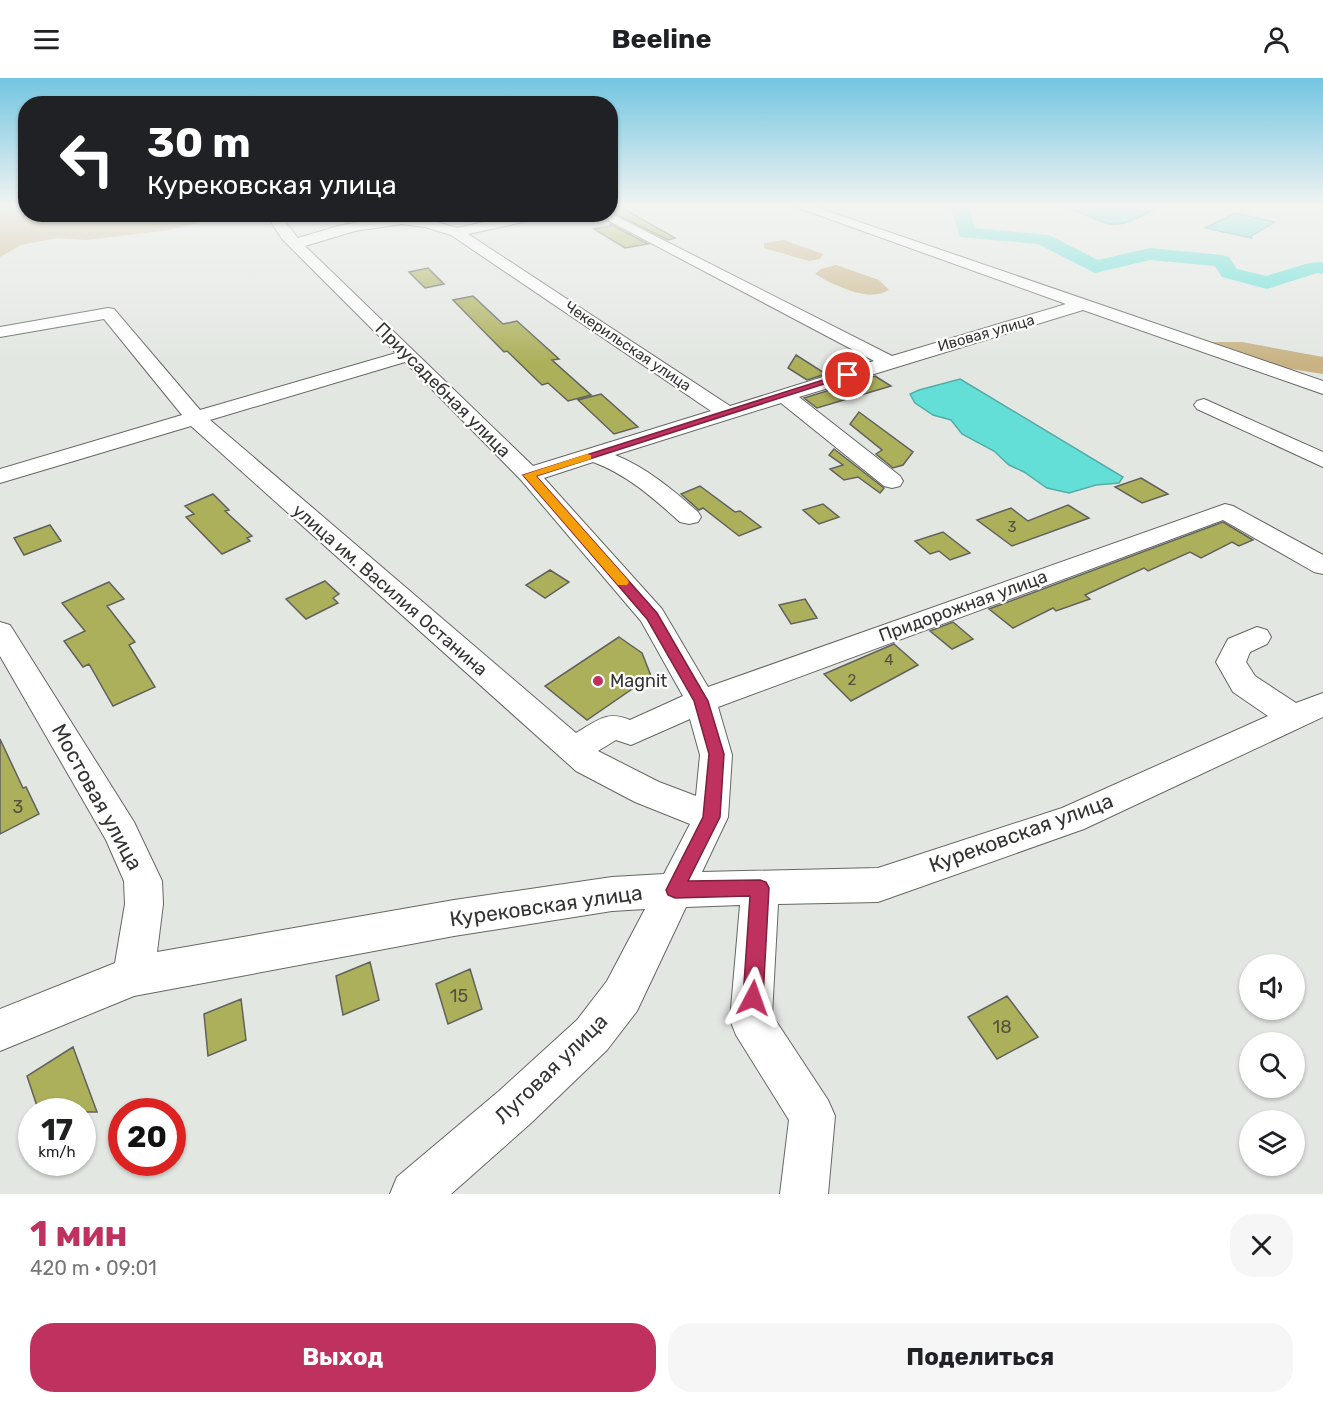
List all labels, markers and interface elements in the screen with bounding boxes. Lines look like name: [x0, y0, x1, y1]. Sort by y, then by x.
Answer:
icon: menu: [30, 23, 63, 56]
text: Beeline: [612, 23, 711, 55]
icon: person: [1260, 23, 1293, 56]
text: 30 m: [147, 118, 251, 168]
icon: left: [48, 120, 126, 198]
text: Курековская улица: [147, 169, 397, 201]
street label: Чекерильская улица: [562, 297, 694, 395]
street label: Ивовая улица: [936, 311, 1036, 355]
street label: Приусадебная улица: [371, 318, 515, 462]
pin: [822, 349, 873, 400]
icon: arrive: [831, 358, 864, 391]
street label: улица им. Василия Останина: [288, 499, 492, 681]
house number: 3: [1007, 518, 1017, 536]
street label: Придорожная улица: [876, 565, 1050, 647]
house number: 4: [884, 651, 894, 669]
place label: Magnit: [610, 670, 667, 692]
house number: 2: [848, 671, 857, 689]
marker: Magnit: [591, 674, 605, 688]
street label: Мостовая улица: [47, 719, 148, 874]
street label: Курековская улица: [925, 788, 1116, 877]
house number: 3: [13, 796, 23, 818]
street label: Курековская улица: [448, 880, 644, 931]
map controls: [1239, 954, 1305, 1176]
button: sound: [1239, 954, 1305, 1020]
position arrow: [721, 966, 785, 1030]
house number: 15: [450, 985, 468, 1007]
street label: Луговая улица: [489, 1008, 612, 1129]
house number: 18: [992, 1016, 1012, 1038]
button: search: [1239, 1032, 1305, 1098]
speed limit sign: 20: [108, 1098, 186, 1176]
button: layers: [1239, 1110, 1305, 1176]
text: 17: [41, 1112, 73, 1148]
text: km/h: [38, 1143, 76, 1161]
text: 1 мин: [30, 1212, 128, 1255]
button: close: [1230, 1214, 1293, 1277]
text: 420 m · 09:01: [30, 1256, 157, 1280]
button: Выход: [30, 1323, 656, 1392]
button: Поделиться: [668, 1323, 1293, 1392]

